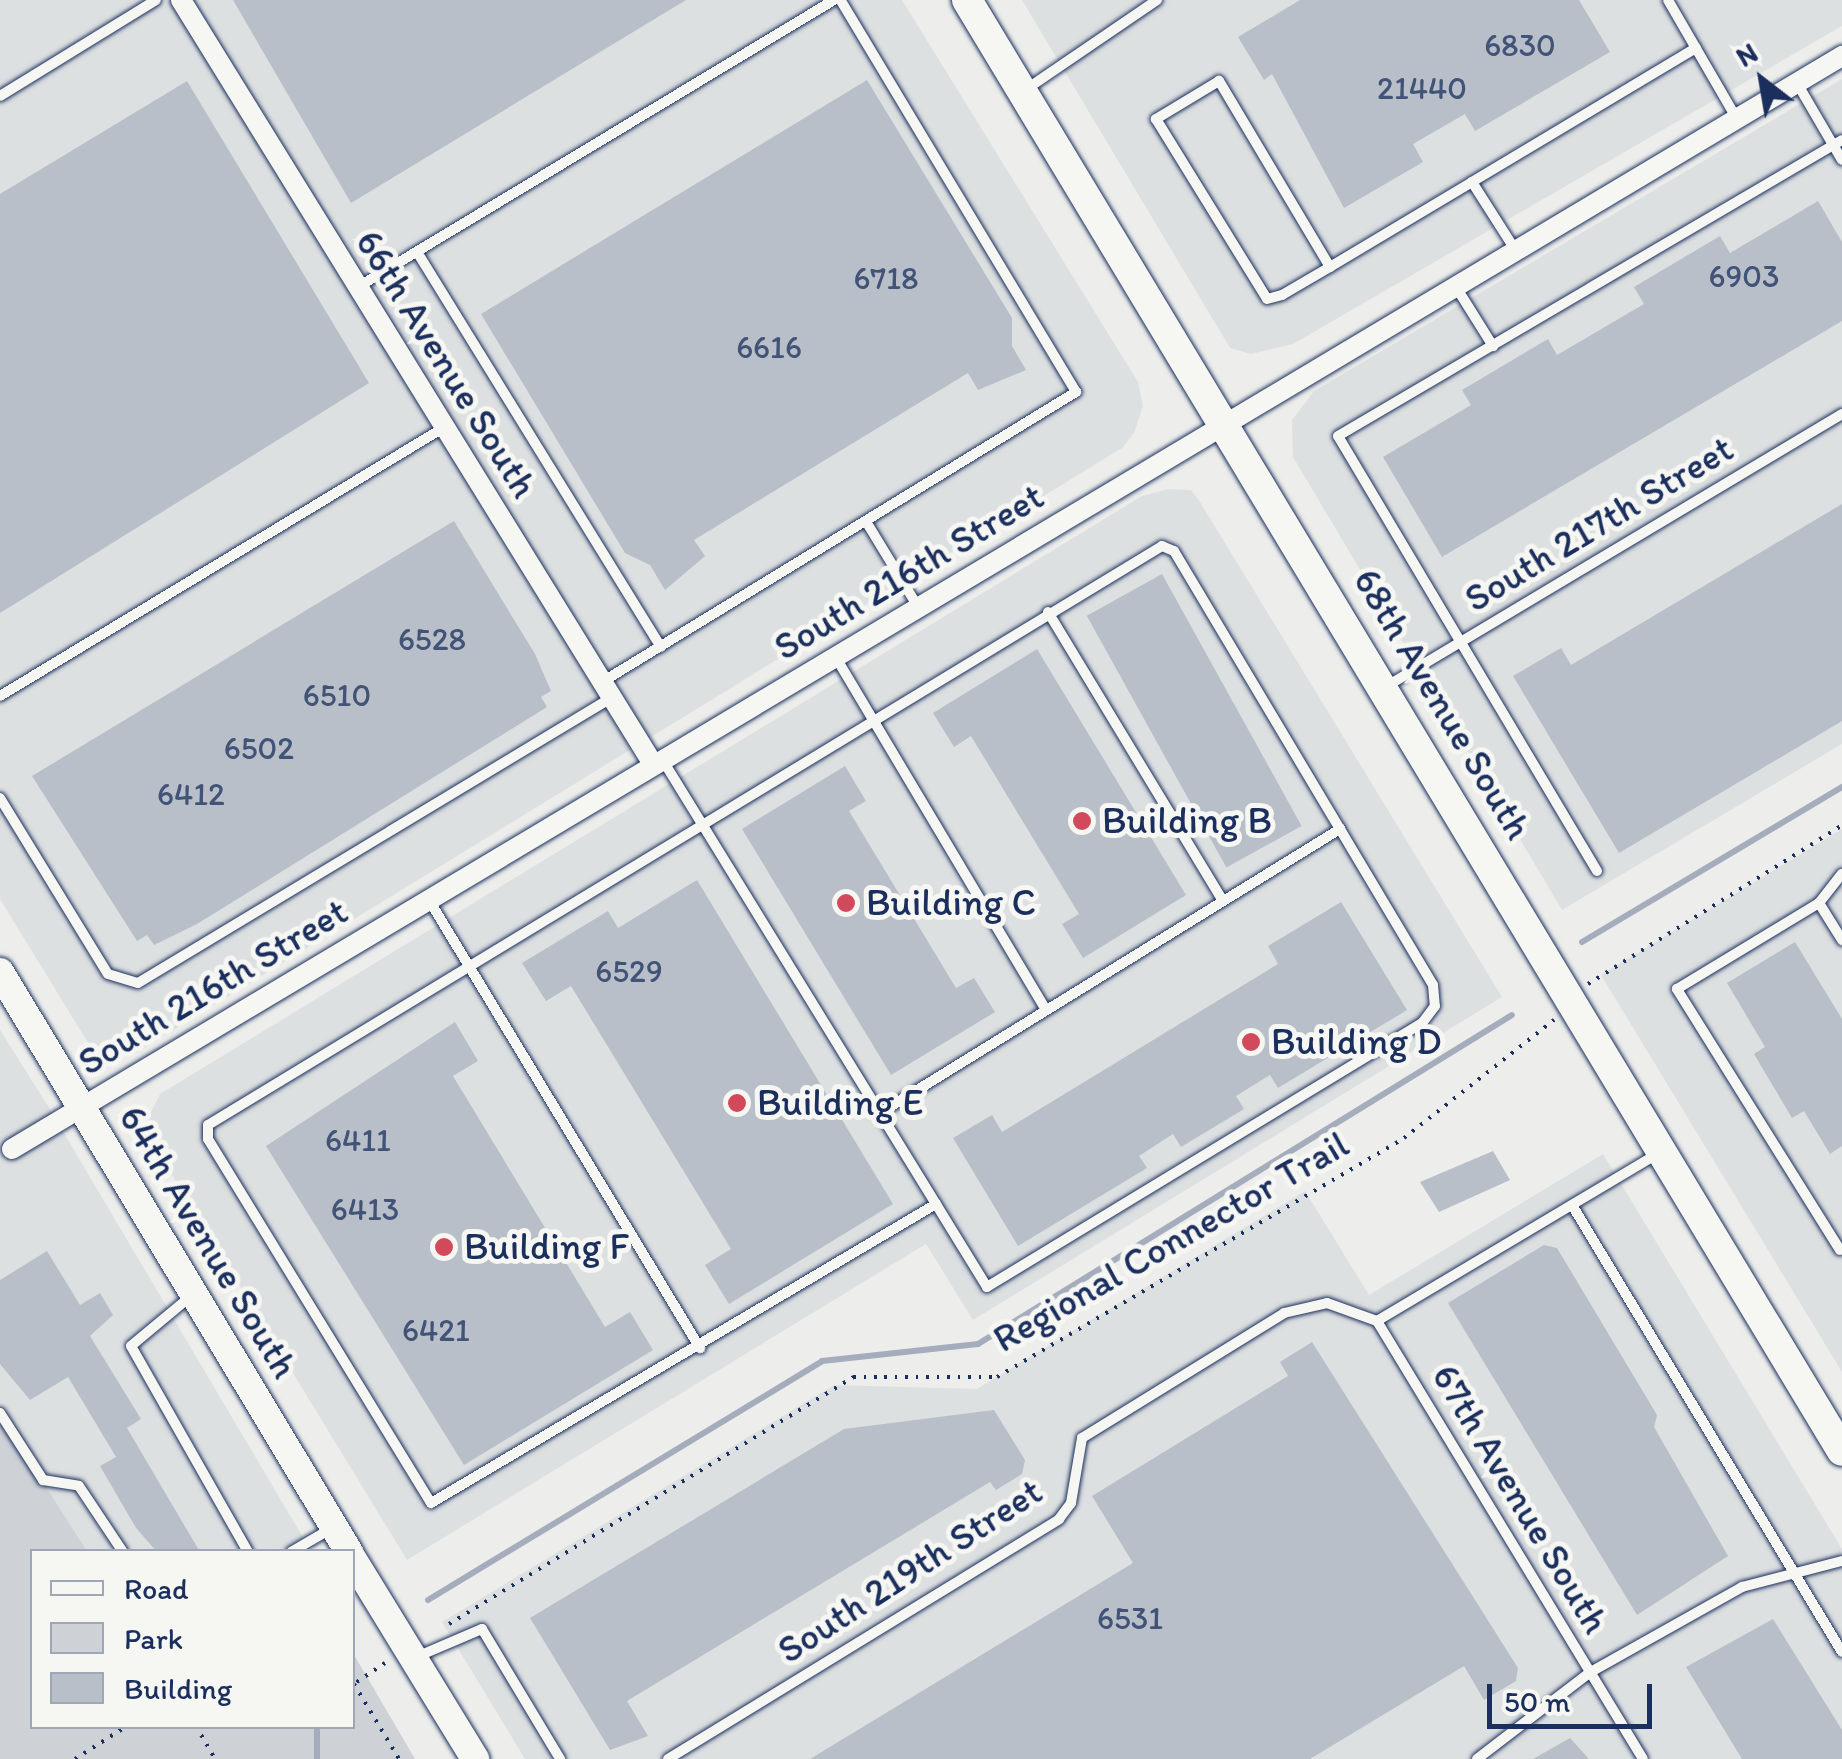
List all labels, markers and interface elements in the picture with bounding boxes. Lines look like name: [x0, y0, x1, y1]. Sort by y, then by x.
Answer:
house number: 6830: [1484, 26, 1556, 64]
north arrow: [1712, 30, 1812, 130]
text: N: [1730, 35, 1763, 74]
house number: 21440: [1377, 69, 1467, 107]
street label: 66th Avenue South: [346, 223, 546, 505]
house number: 6903: [1709, 257, 1779, 295]
house number: 6718: [853, 259, 919, 297]
house number: 6616: [736, 328, 802, 366]
street label: South 217th Street: [1457, 426, 1741, 622]
street label: South 216th Street: [767, 474, 1051, 670]
street label: 68th Avenue South: [1344, 561, 1540, 847]
house number: 6528: [398, 620, 466, 658]
house number: 6510: [303, 676, 371, 714]
house number: 6502: [224, 729, 294, 767]
house number: 6412: [157, 775, 225, 813]
place label: Building B: [1102, 798, 1272, 844]
marker: Building B: [1071, 810, 1093, 832]
place label: Building C: [866, 880, 1036, 926]
street label: South 216th Street: [71, 889, 355, 1085]
marker: Building C: [835, 892, 857, 914]
house number: 6529: [595, 952, 663, 990]
place label: Building D: [1271, 1019, 1442, 1065]
marker: Building D: [1240, 1031, 1262, 1053]
place label: Building E: [757, 1080, 924, 1126]
marker: Building E: [726, 1092, 748, 1114]
street label: 64th Avenue South: [109, 1098, 307, 1386]
house number: 6411: [325, 1121, 391, 1159]
street label: Regional Connector Trail: [986, 1122, 1356, 1362]
house number: 6413: [331, 1190, 399, 1228]
place label: Building F: [464, 1224, 629, 1270]
marker: Building F: [433, 1236, 455, 1258]
house number: 6421: [402, 1311, 470, 1349]
street label: 67th Avenue South: [1422, 1357, 1618, 1641]
street label: South 219th Street: [770, 1469, 1050, 1673]
legend: [30, 1549, 355, 1729]
text: Road: [124, 1570, 189, 1607]
house number: 6531: [1097, 1599, 1163, 1637]
text: Park: [124, 1620, 183, 1657]
scale bar: [1492, 1664, 1657, 1726]
text: Building: [124, 1670, 232, 1707]
text: 50 m: [1504, 1683, 1570, 1720]

